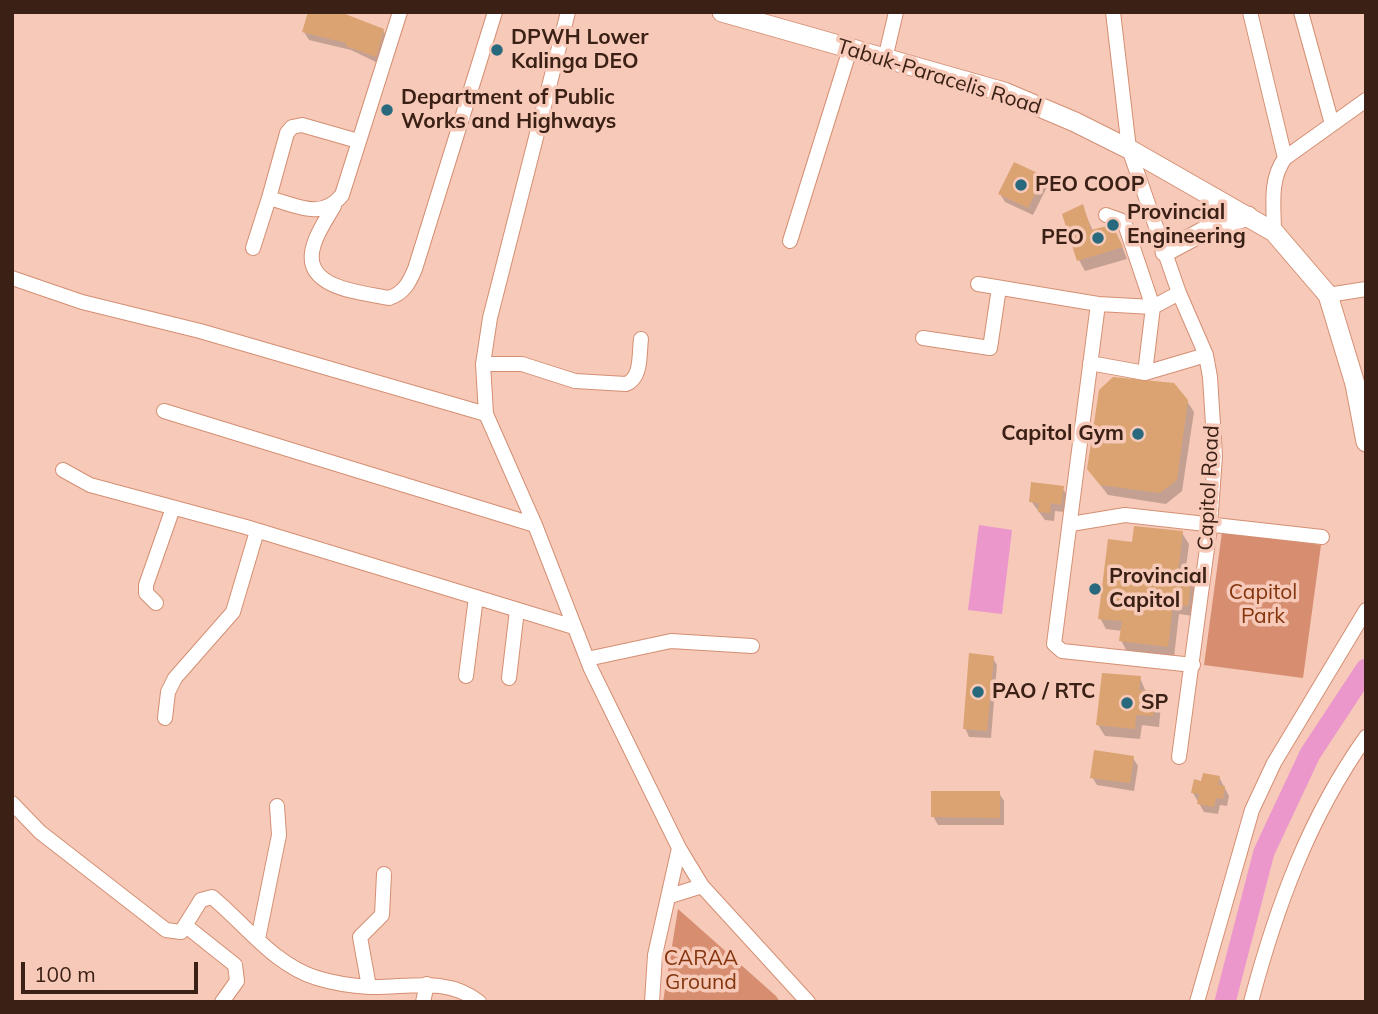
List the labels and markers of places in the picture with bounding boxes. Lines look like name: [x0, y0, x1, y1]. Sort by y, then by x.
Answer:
place label: DPWH Lower Kalinga DEO: [511, 25, 649, 75]
marker: DPWH Lower Kalinga DEO: [489, 42, 505, 58]
place label: Department of Public Works and Highways: [401, 85, 616, 135]
marker: Department of Public Works and Highways: [379, 102, 395, 118]
place label: PEO COOP: [1035, 172, 1145, 198]
marker: PEO COOP: [1013, 177, 1029, 193]
place label: Provincial Engineering: [1127, 200, 1246, 250]
marker: Provincial Engineering: [1105, 217, 1121, 233]
place label: PEO: [1041, 225, 1084, 251]
marker: PEO: [1090, 230, 1106, 246]
place label: Capitol Gym: [1001, 421, 1124, 447]
marker: Capitol Gym: [1130, 426, 1146, 442]
place label: Provincial Capitol: [1109, 564, 1207, 614]
marker: Provincial Capitol: [1087, 581, 1103, 597]
place label: PAO / RTC: [992, 679, 1095, 705]
marker: PAO / RTC: [970, 684, 986, 700]
place label: SP: [1141, 690, 1169, 716]
marker: SP: [1119, 695, 1135, 711]

